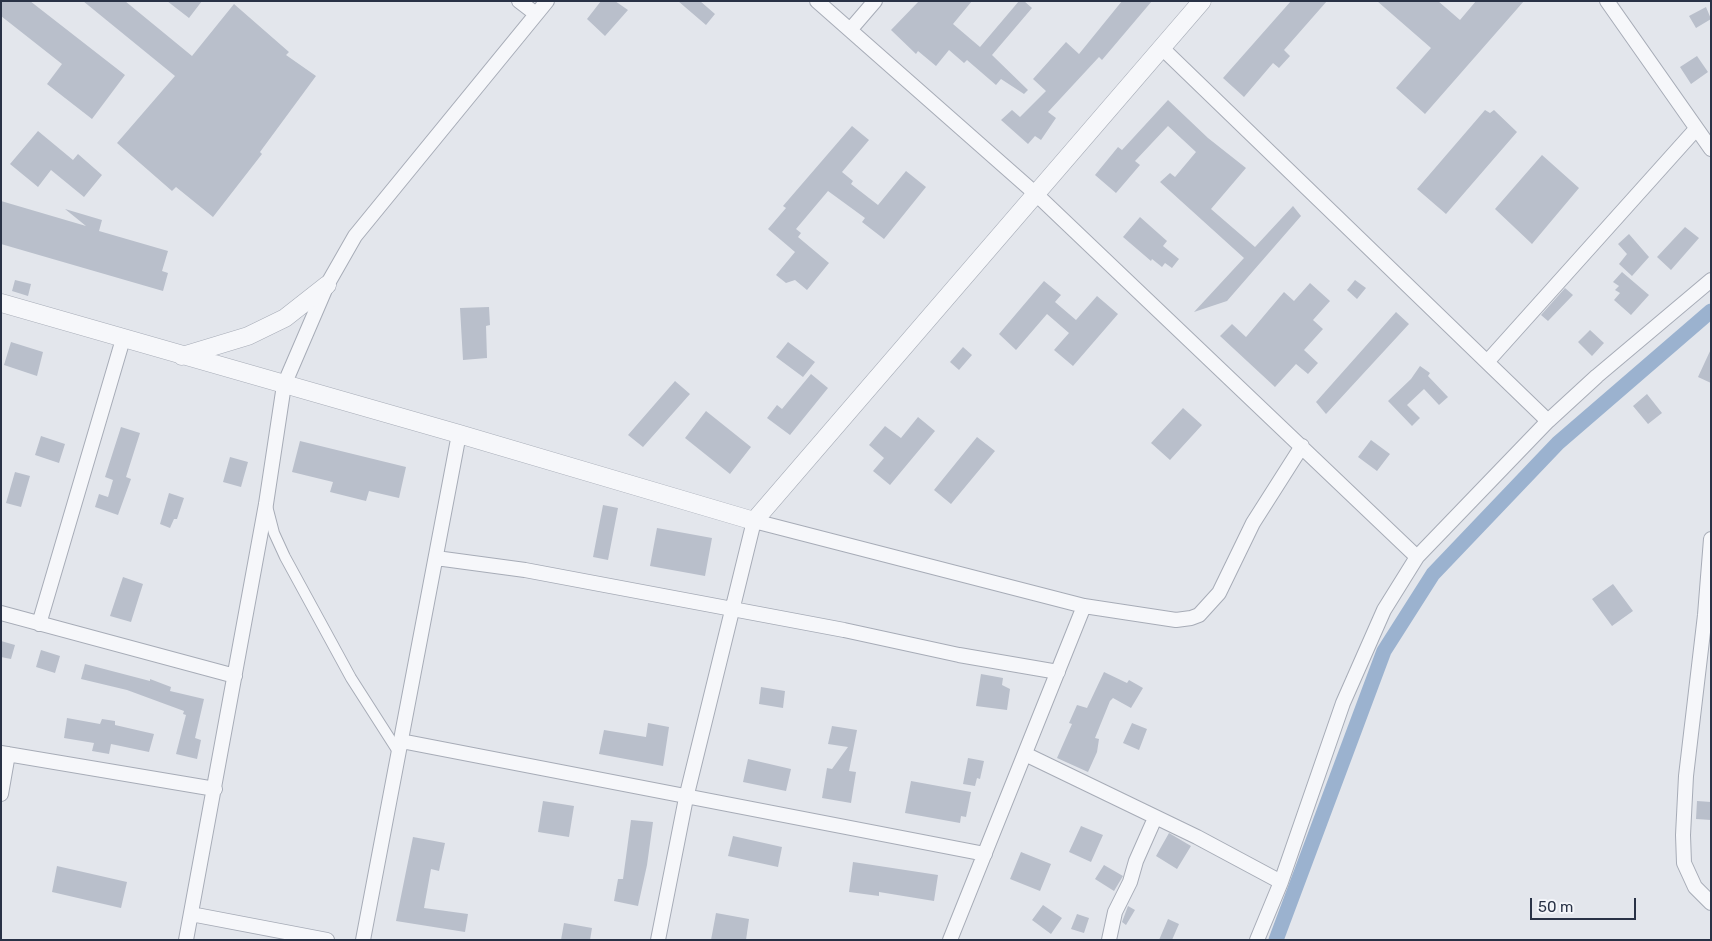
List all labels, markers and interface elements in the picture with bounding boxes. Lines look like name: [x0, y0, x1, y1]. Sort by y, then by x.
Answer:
scale bar: [1532, 888, 1638, 920]
text: 50 m: [1538, 898, 1573, 916]

